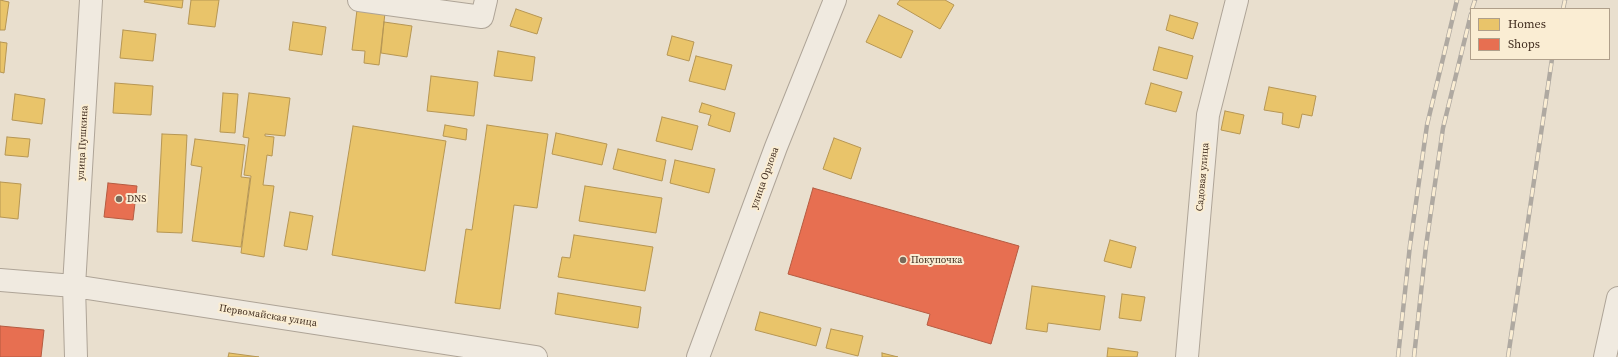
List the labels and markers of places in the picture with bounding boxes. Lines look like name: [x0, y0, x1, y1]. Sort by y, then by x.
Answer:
place label: DNS: [127, 193, 146, 205]
marker: DNS: [114, 194, 124, 204]
place label: Покупочка: [911, 254, 962, 266]
marker: Покупочка: [898, 255, 908, 265]

